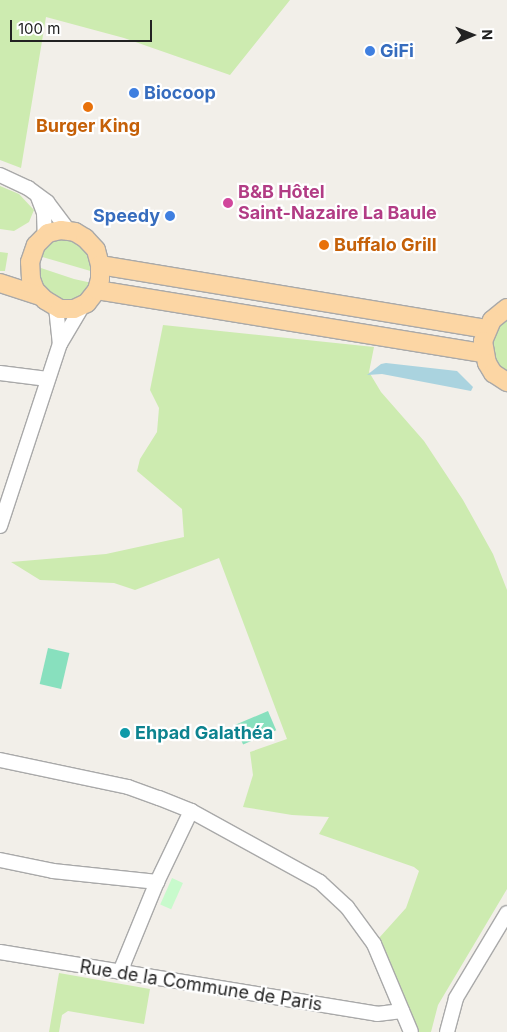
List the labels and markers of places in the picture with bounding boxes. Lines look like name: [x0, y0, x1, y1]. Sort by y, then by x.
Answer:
place label: GiFi: [380, 40, 414, 62]
marker: GiFi: [364, 45, 376, 57]
place label: Biocoop: [144, 82, 216, 104]
marker: Biocoop: [128, 87, 140, 99]
marker: Burger King: [82, 101, 94, 113]
place label: Burger King: [36, 115, 140, 137]
place label: B&B Hôtel Saint-Nazaire La Baule: [238, 182, 437, 224]
marker: B&B Hôtel Saint-Nazaire La Baule: [222, 197, 234, 209]
place label: Speedy: [93, 205, 160, 227]
marker: Speedy: [164, 210, 176, 222]
place label: Buffalo Grill: [334, 234, 437, 256]
marker: Buffalo Grill: [318, 239, 330, 251]
place label: Ehpad Galathéa: [135, 722, 273, 744]
marker: Ehpad Galathéa: [119, 727, 131, 739]

